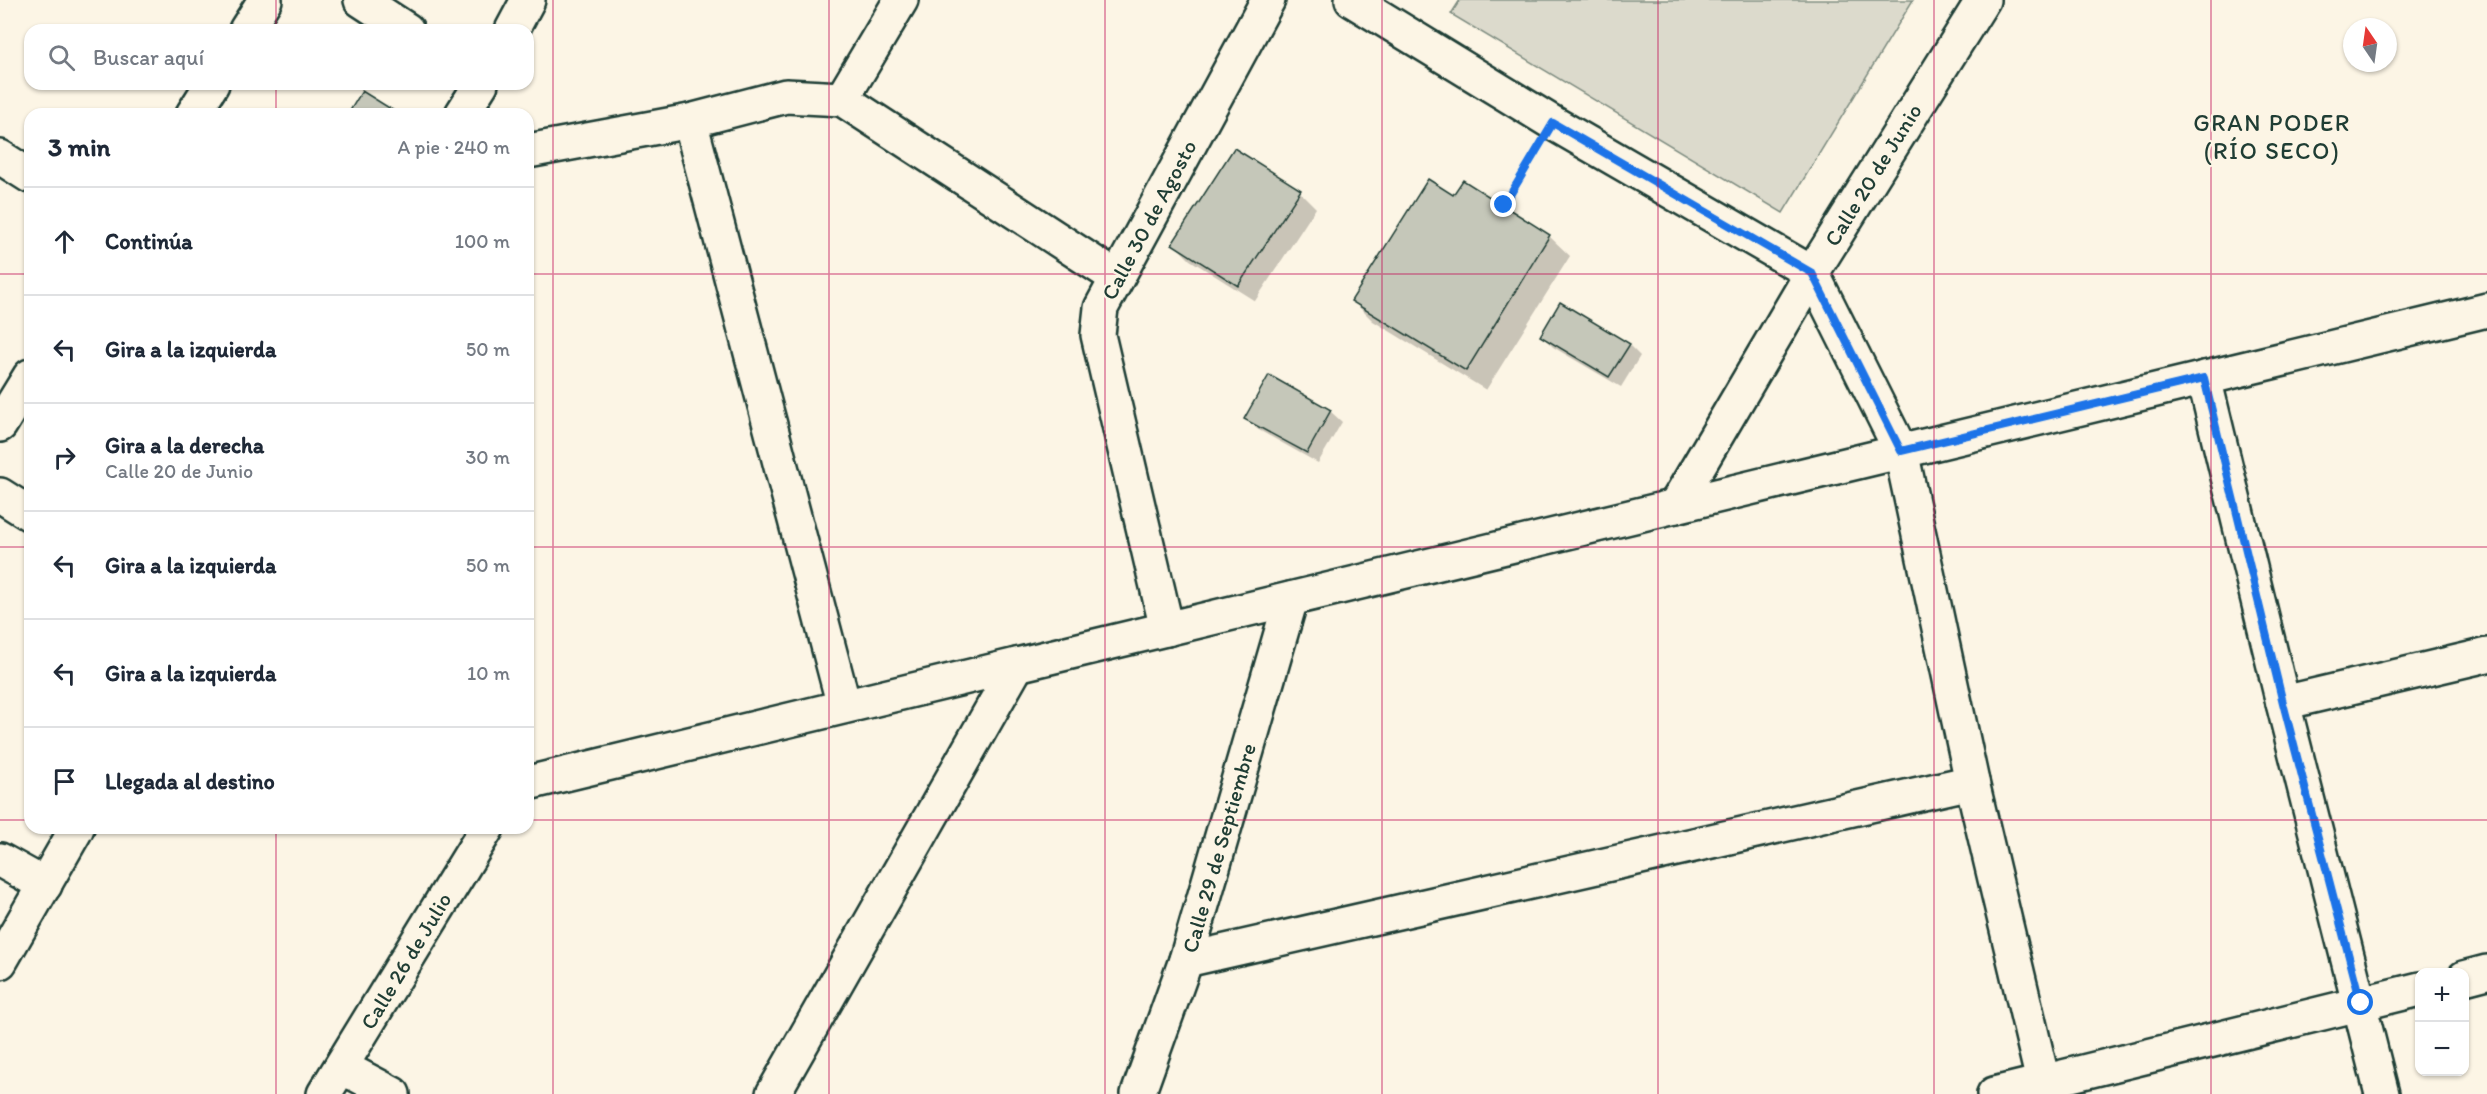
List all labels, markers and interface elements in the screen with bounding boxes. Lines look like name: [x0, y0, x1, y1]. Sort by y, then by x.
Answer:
north arrow: [2343, 18, 2397, 72]
search box: [24, 24, 534, 90]
icon: search: [45, 41, 78, 74]
text: Buscar aquí: [93, 44, 204, 71]
street label: Calle 20 de Junio: [1818, 99, 1928, 251]
district label: GRAN PODER (RÍO SECO): [2193, 108, 2351, 165]
text: 3 min: [48, 131, 110, 163]
text: A pie · 240 m: [398, 135, 510, 159]
street label: Calle 30 de Agosto: [1095, 135, 1203, 305]
route end: [1490, 191, 1516, 217]
icon: ahead: [48, 225, 81, 258]
text: Continúa: [105, 228, 193, 255]
text: 100 m: [455, 229, 510, 253]
icon: left: [48, 333, 81, 366]
text: Gira a la izquierda: [105, 336, 276, 363]
text: 50 m: [466, 337, 510, 361]
text: Gira a la derecha: [105, 432, 264, 459]
icon: right: [48, 441, 81, 474]
text: 30 m: [465, 445, 510, 469]
text: Calle 20 de Junio: [105, 459, 253, 483]
icon: left: [48, 549, 81, 582]
text: Gira a la izquierda: [105, 552, 276, 579]
text: 50 m: [466, 553, 510, 577]
icon: left: [48, 657, 81, 690]
text: Gira a la izquierda: [105, 660, 276, 687]
text: 10 m: [467, 661, 510, 685]
street label: Calle 29 de Septiembre: [1176, 740, 1262, 956]
icon: arrive: [48, 765, 81, 798]
text: Llegada al destino: [105, 768, 275, 795]
street label: Calle 26 de Julio: [355, 888, 457, 1034]
map controls: [2415, 968, 2469, 1076]
button: +: [2415, 968, 2469, 1022]
route start: [2347, 989, 2373, 1015]
button: −: [2415, 1022, 2469, 1076]

